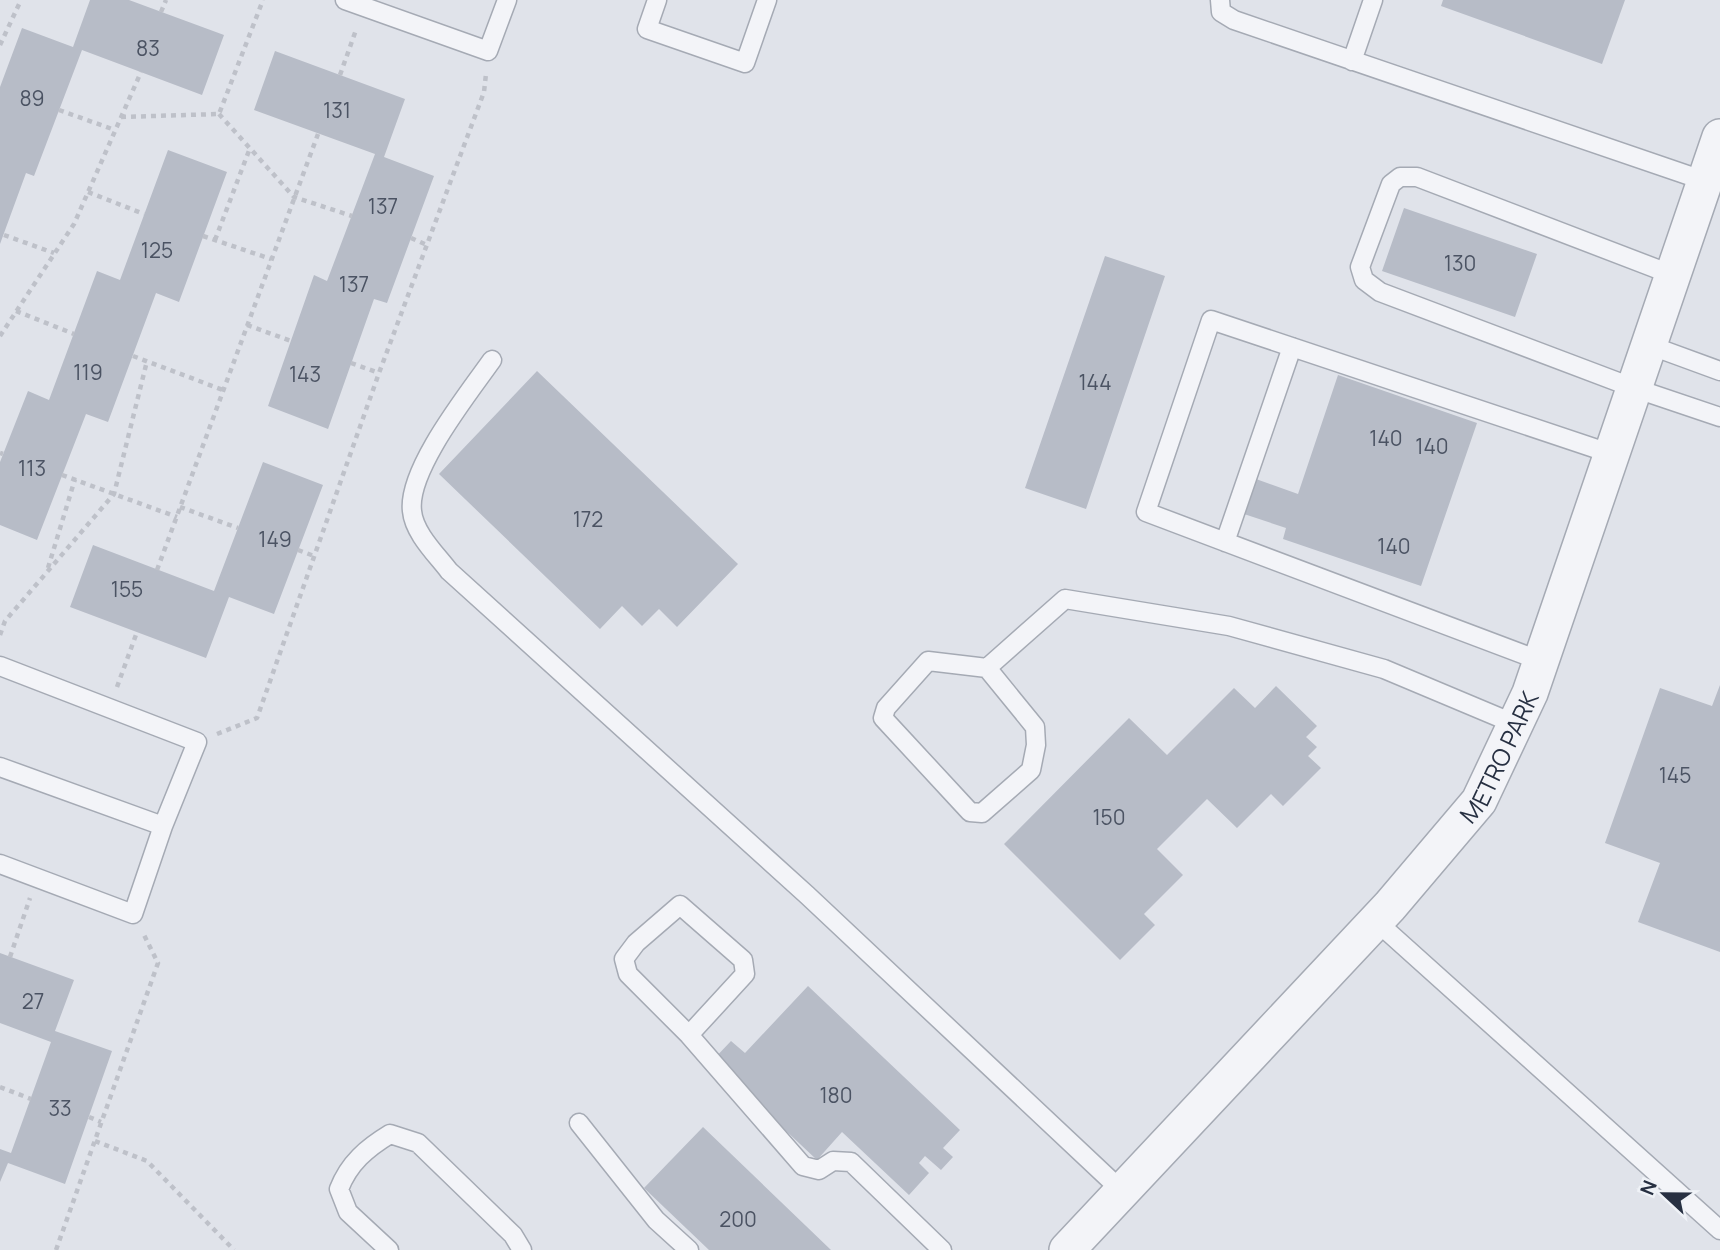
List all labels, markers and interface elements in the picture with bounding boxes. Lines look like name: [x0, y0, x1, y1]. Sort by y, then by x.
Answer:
house number: 83: [136, 34, 160, 62]
house number: 89: [19, 84, 45, 112]
house number: 131: [323, 96, 351, 124]
house number: 137: [368, 192, 398, 220]
house number: 125: [141, 236, 173, 264]
house number: 130: [1444, 249, 1476, 277]
house number: 137: [339, 270, 369, 298]
house number: 119: [73, 358, 103, 386]
house number: 143: [289, 360, 321, 388]
house number: 144: [1078, 368, 1112, 396]
house number: 140: [1369, 424, 1403, 452]
house number: 140: [1415, 432, 1449, 460]
house number: 113: [18, 454, 46, 482]
house number: 172: [573, 505, 603, 533]
house number: 149: [258, 525, 292, 553]
house number: 140: [1377, 532, 1411, 560]
house number: 155: [111, 575, 143, 603]
street label: METRO PARK: [1451, 685, 1546, 829]
house number: 145: [1659, 761, 1691, 789]
house number: 150: [1092, 803, 1126, 831]
house number: 27: [22, 987, 44, 1015]
house number: 180: [819, 1081, 853, 1109]
house number: 33: [48, 1094, 72, 1122]
north arrow: [1629, 1159, 1699, 1229]
text: N: [1634, 1176, 1663, 1199]
house number: 200: [719, 1205, 757, 1233]

